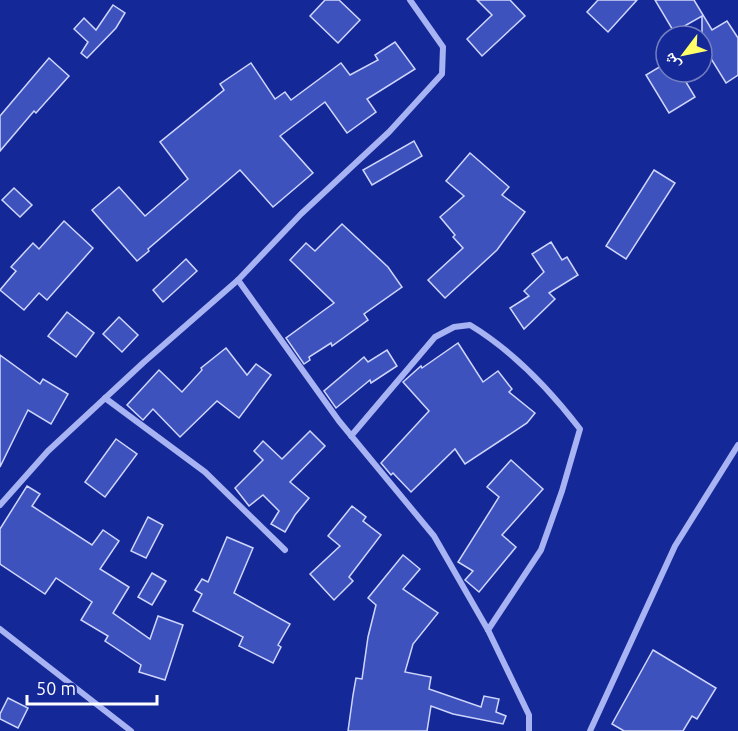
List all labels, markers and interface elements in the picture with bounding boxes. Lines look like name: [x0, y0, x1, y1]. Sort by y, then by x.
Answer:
north arrow: [654, 24, 714, 84]
text: ش: [659, 49, 684, 74]
scale bar: [27, 668, 158, 706]
text: 50 m: [36, 678, 76, 698]

